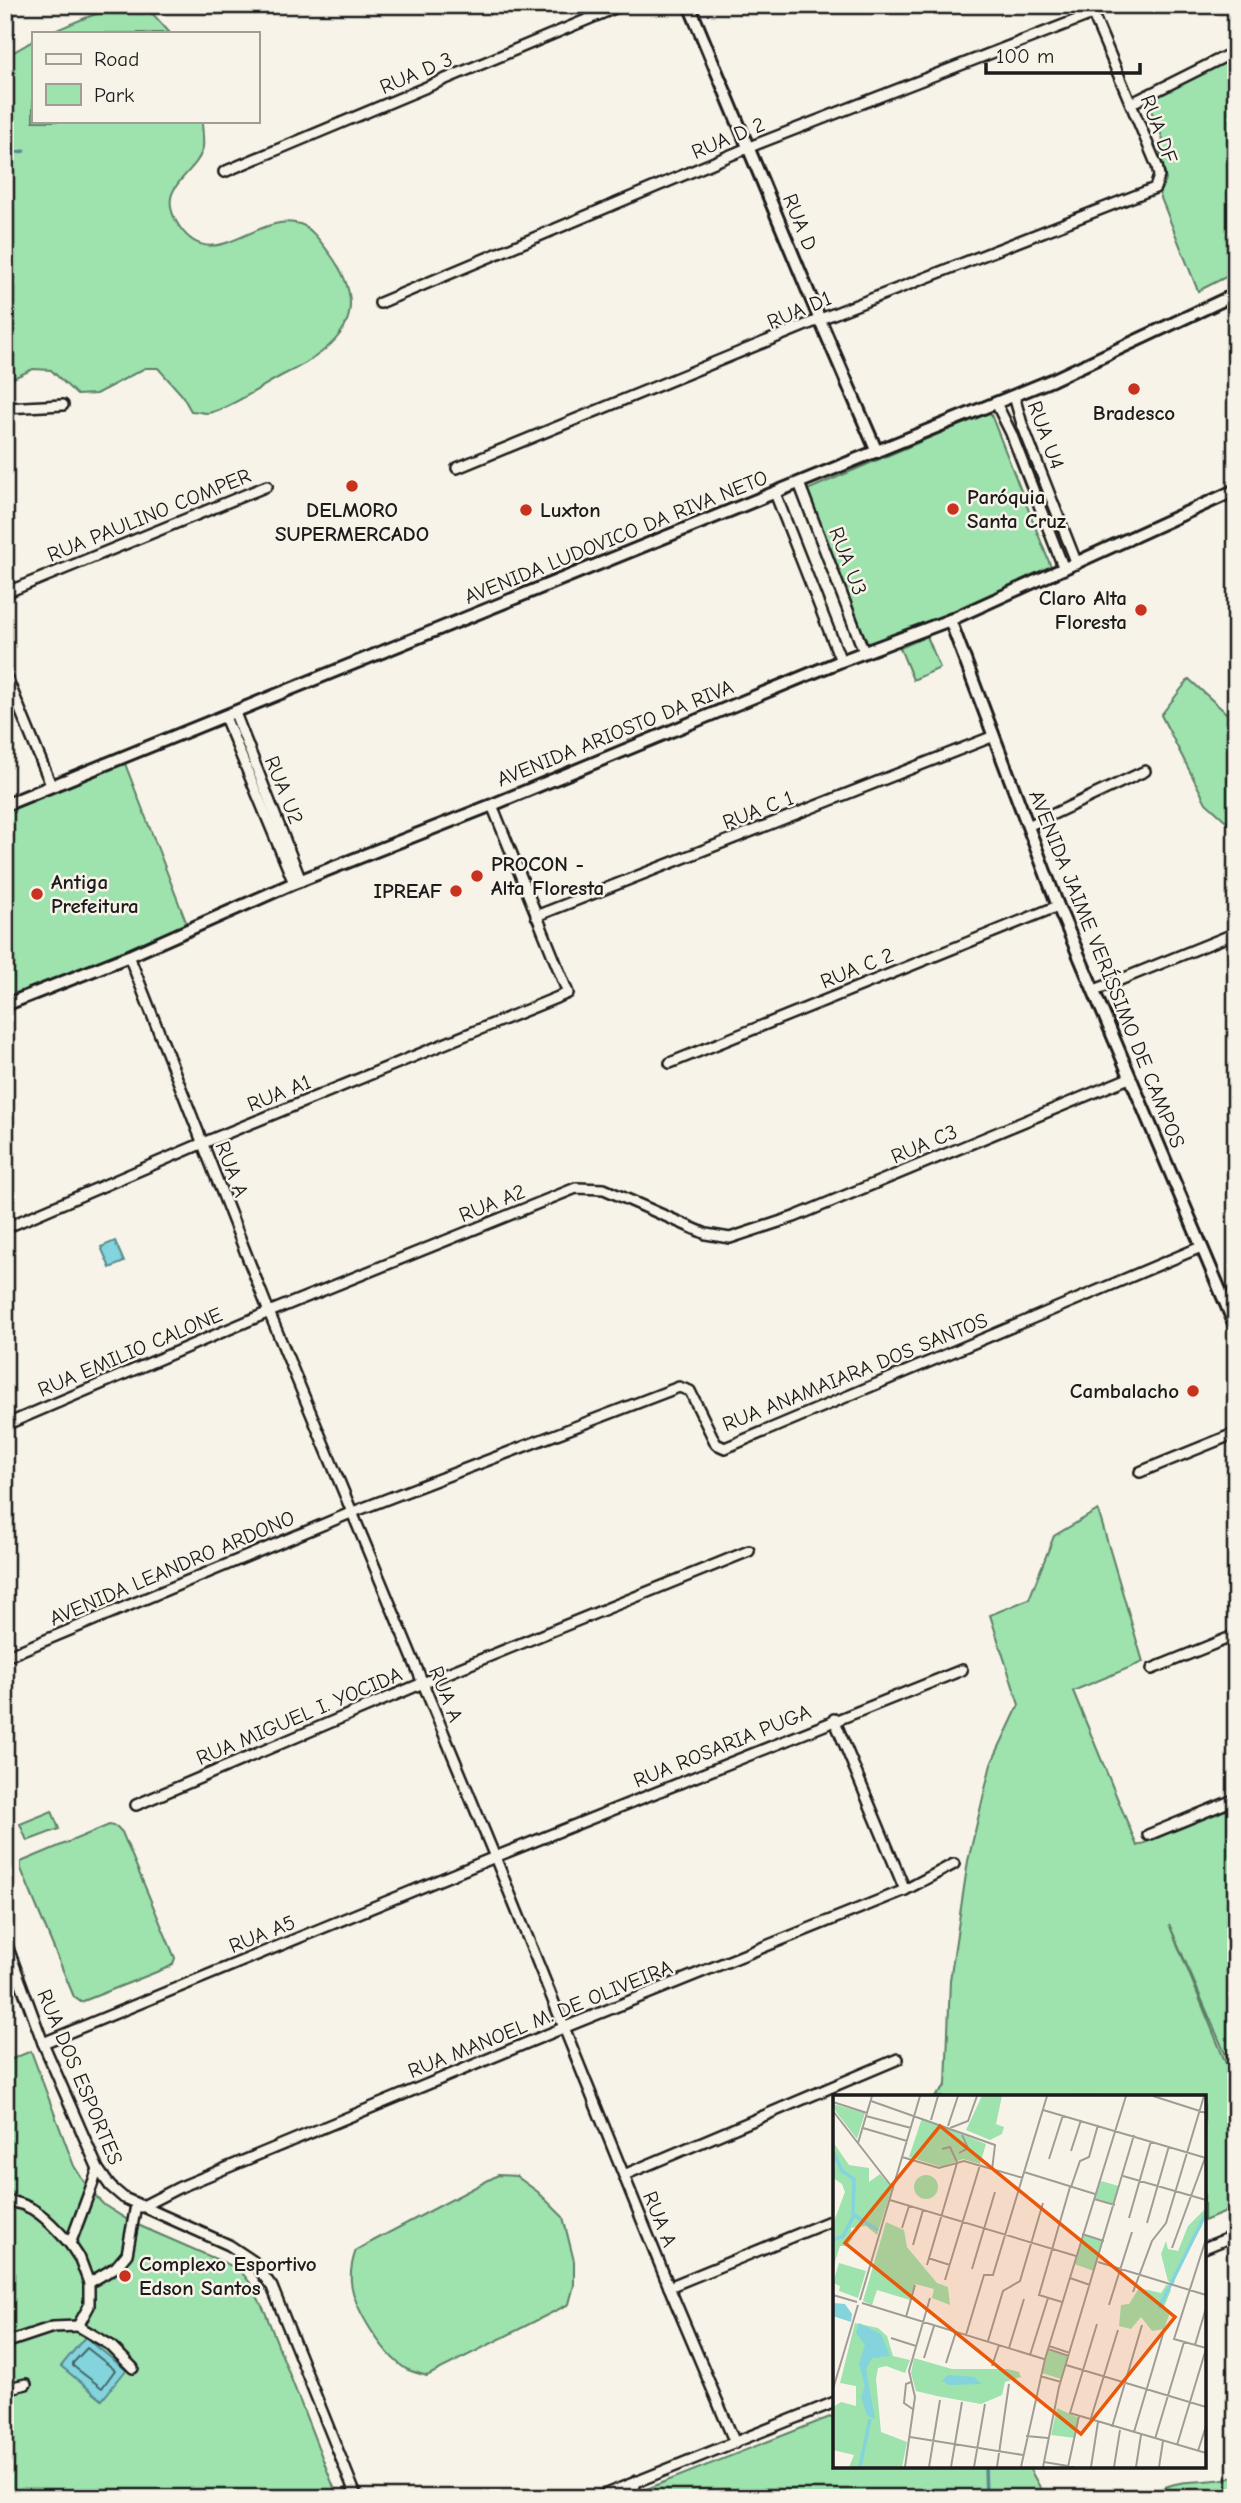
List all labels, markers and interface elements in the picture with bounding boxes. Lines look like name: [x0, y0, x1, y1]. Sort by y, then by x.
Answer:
legend: [32, 32, 259, 122]
scale bar: [986, 32, 1140, 76]
text: 100 m: [996, 44, 1054, 68]
text: Road: [94, 47, 139, 71]
street label: RUA D 3: [376, 47, 456, 99]
text: Park: [94, 83, 134, 107]
street label: RUA DF: [1136, 91, 1182, 167]
street label: RUA D 2: [688, 112, 768, 164]
street label: RUA D: [778, 190, 822, 254]
street label: RUA D1: [763, 286, 835, 334]
marker: Bradesco: [1126, 381, 1142, 397]
street label: RUA U4: [1023, 398, 1069, 472]
place label: Bradesco: [1093, 401, 1175, 425]
street label: RUA PAULINO COMPER: [44, 463, 254, 567]
street label: AVENIDA LUDOVICO DA RIVA NETO: [461, 465, 771, 609]
marker: DELMORO SUPERMERCADO: [344, 478, 360, 494]
place label: Paróquia Santa Cruz: [967, 485, 1066, 533]
place label: DELMORO SUPERMERCADO: [275, 498, 429, 546]
place label: Luxton: [540, 498, 601, 522]
marker: Paróquia Santa Cruz: [945, 501, 961, 517]
marker: Luxton: [518, 502, 534, 518]
street label: RUA U3: [824, 524, 872, 598]
place label: Claro Alta Floresta: [1039, 586, 1127, 634]
marker: Claro Alta Floresta: [1133, 602, 1149, 618]
street label: AVENIDA ARIOSTO DA RIVA: [493, 675, 737, 791]
street label: RUA U2: [259, 752, 309, 828]
street label: RUA C 1: [719, 786, 797, 834]
street label: AVENIDA JAIME VERÍSSIMO DE CAMPOS: [1024, 787, 1190, 1151]
place label: PROCON - Alta Floresta: [491, 852, 604, 900]
marker: PROCON - Alta Floresta: [469, 868, 485, 884]
place label: Antiga Prefeitura: [51, 870, 139, 918]
place label: IPREAF: [373, 879, 443, 903]
marker: IPREAF: [448, 883, 464, 899]
marker: Antiga Prefeitura: [29, 886, 45, 902]
street label: RUA C 2: [817, 942, 897, 994]
street label: RUA A1: [244, 1069, 314, 1117]
street label: RUA C3: [887, 1119, 961, 1169]
street label: RUA A: [210, 1138, 254, 1200]
street label: RUA A2: [455, 1179, 529, 1227]
street label: RUA EMILIO CALONE: [34, 1302, 226, 1402]
street label: RUA ANAMAIARA DOS SANTOS: [719, 1308, 991, 1436]
place label: Cambalacho: [1070, 1379, 1179, 1403]
marker: Cambalacho: [1185, 1383, 1201, 1399]
street label: AVENIDA LEANDRO ARDONO: [46, 1505, 298, 1631]
street label: RUA MIGUEL I. YOCIDA: [193, 1662, 405, 1770]
street label: RUA A: [424, 1663, 468, 1725]
street label: RUA ROSARIA PUGA: [630, 1699, 814, 1793]
street label: RUA A5: [225, 1910, 299, 1958]
street label: RUA MANOEL M. DE OLIVEIRA: [404, 1955, 676, 2083]
street label: RUA DOS ESPORTES: [32, 1986, 128, 2168]
inset map: [833, 2095, 1206, 2468]
street label: RUA A: [638, 2188, 682, 2250]
place label: Complexo Esportivo Edson Santos: [139, 2252, 317, 2300]
marker: Complexo Esportivo Edson Santos: [117, 2268, 133, 2284]

